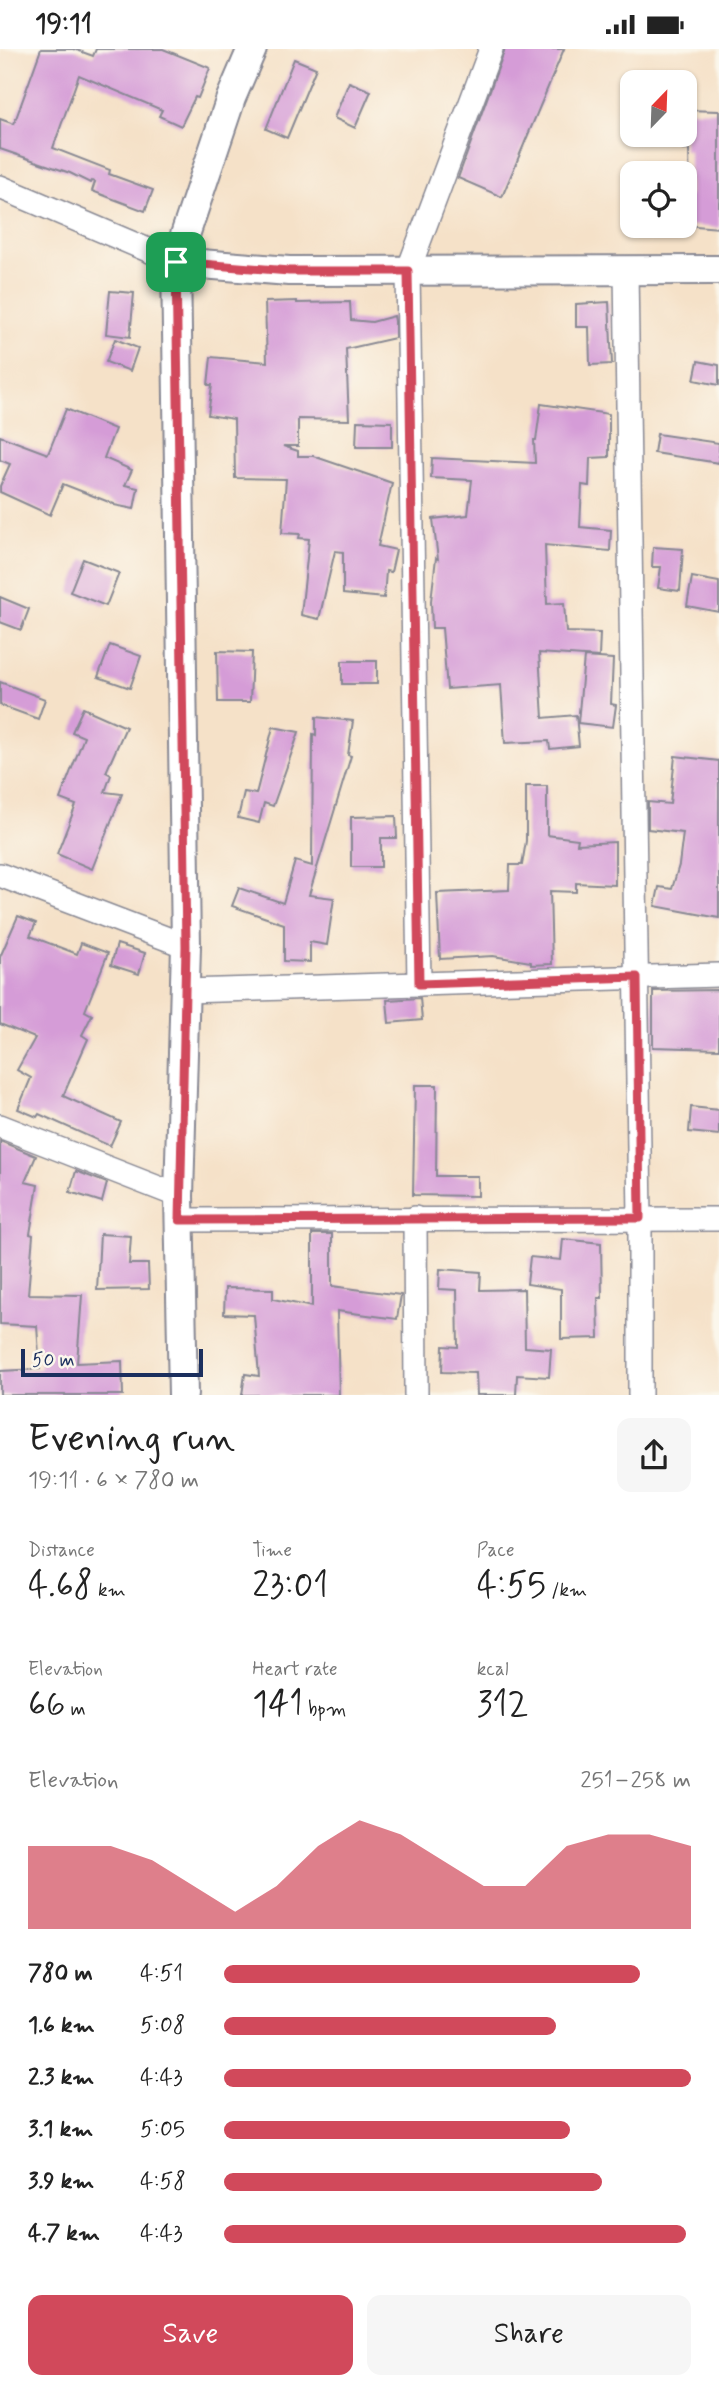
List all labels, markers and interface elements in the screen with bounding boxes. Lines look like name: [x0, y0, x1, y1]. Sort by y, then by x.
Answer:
text: 19:11: [35, 8, 92, 42]
north arrow: [620, 70, 696, 147]
map controls: [620, 70, 697, 238]
button: locate: [620, 161, 697, 238]
pin: [146, 232, 206, 292]
icon: arrive: [157, 243, 195, 281]
scale bar: [21, 1346, 203, 1378]
text: 50 m: [32, 1348, 75, 1373]
text: Evening run: [28, 1415, 235, 1464]
button: share: [617, 1418, 691, 1492]
text: 19:11 · 6 × 780 m: [28, 1466, 199, 1496]
text: Distance: [28, 1538, 95, 1563]
text: Time: [252, 1538, 292, 1563]
text: Pace: [477, 1538, 514, 1563]
text: 4.68: [28, 1563, 93, 1609]
text: 23:01: [252, 1563, 328, 1609]
text: 4:55: [477, 1563, 546, 1609]
text: km: [93, 1578, 126, 1603]
text: /km: [546, 1578, 587, 1603]
text: Elevation: [28, 1657, 103, 1682]
text: Heart rate: [252, 1657, 338, 1682]
text: kcal: [477, 1657, 509, 1682]
text: 66: [28, 1682, 65, 1728]
text: 141: [252, 1682, 303, 1728]
text: 312: [477, 1682, 528, 1728]
text: m: [65, 1697, 86, 1722]
text: bpm: [303, 1697, 346, 1722]
text: Elevation: [28, 1766, 119, 1796]
text: 251–258 m: [580, 1766, 691, 1796]
text: 780 m: [28, 1959, 93, 1989]
text: 4:51: [140, 1959, 183, 1989]
text: 1.6 km: [28, 2011, 95, 2041]
text: 5:08: [140, 2011, 185, 2041]
text: 2.3 km: [28, 2063, 94, 2093]
text: 4:43: [140, 2063, 183, 2093]
text: 3.1 km: [28, 2115, 93, 2145]
text: 5:05: [140, 2115, 185, 2145]
text: 3.9 km: [28, 2167, 94, 2197]
text: 4:58: [140, 2167, 186, 2197]
text: 4.7 km: [28, 2219, 100, 2249]
text: 4:43: [140, 2219, 183, 2249]
button: Save: [28, 2295, 353, 2375]
button: Share: [367, 2295, 691, 2375]

